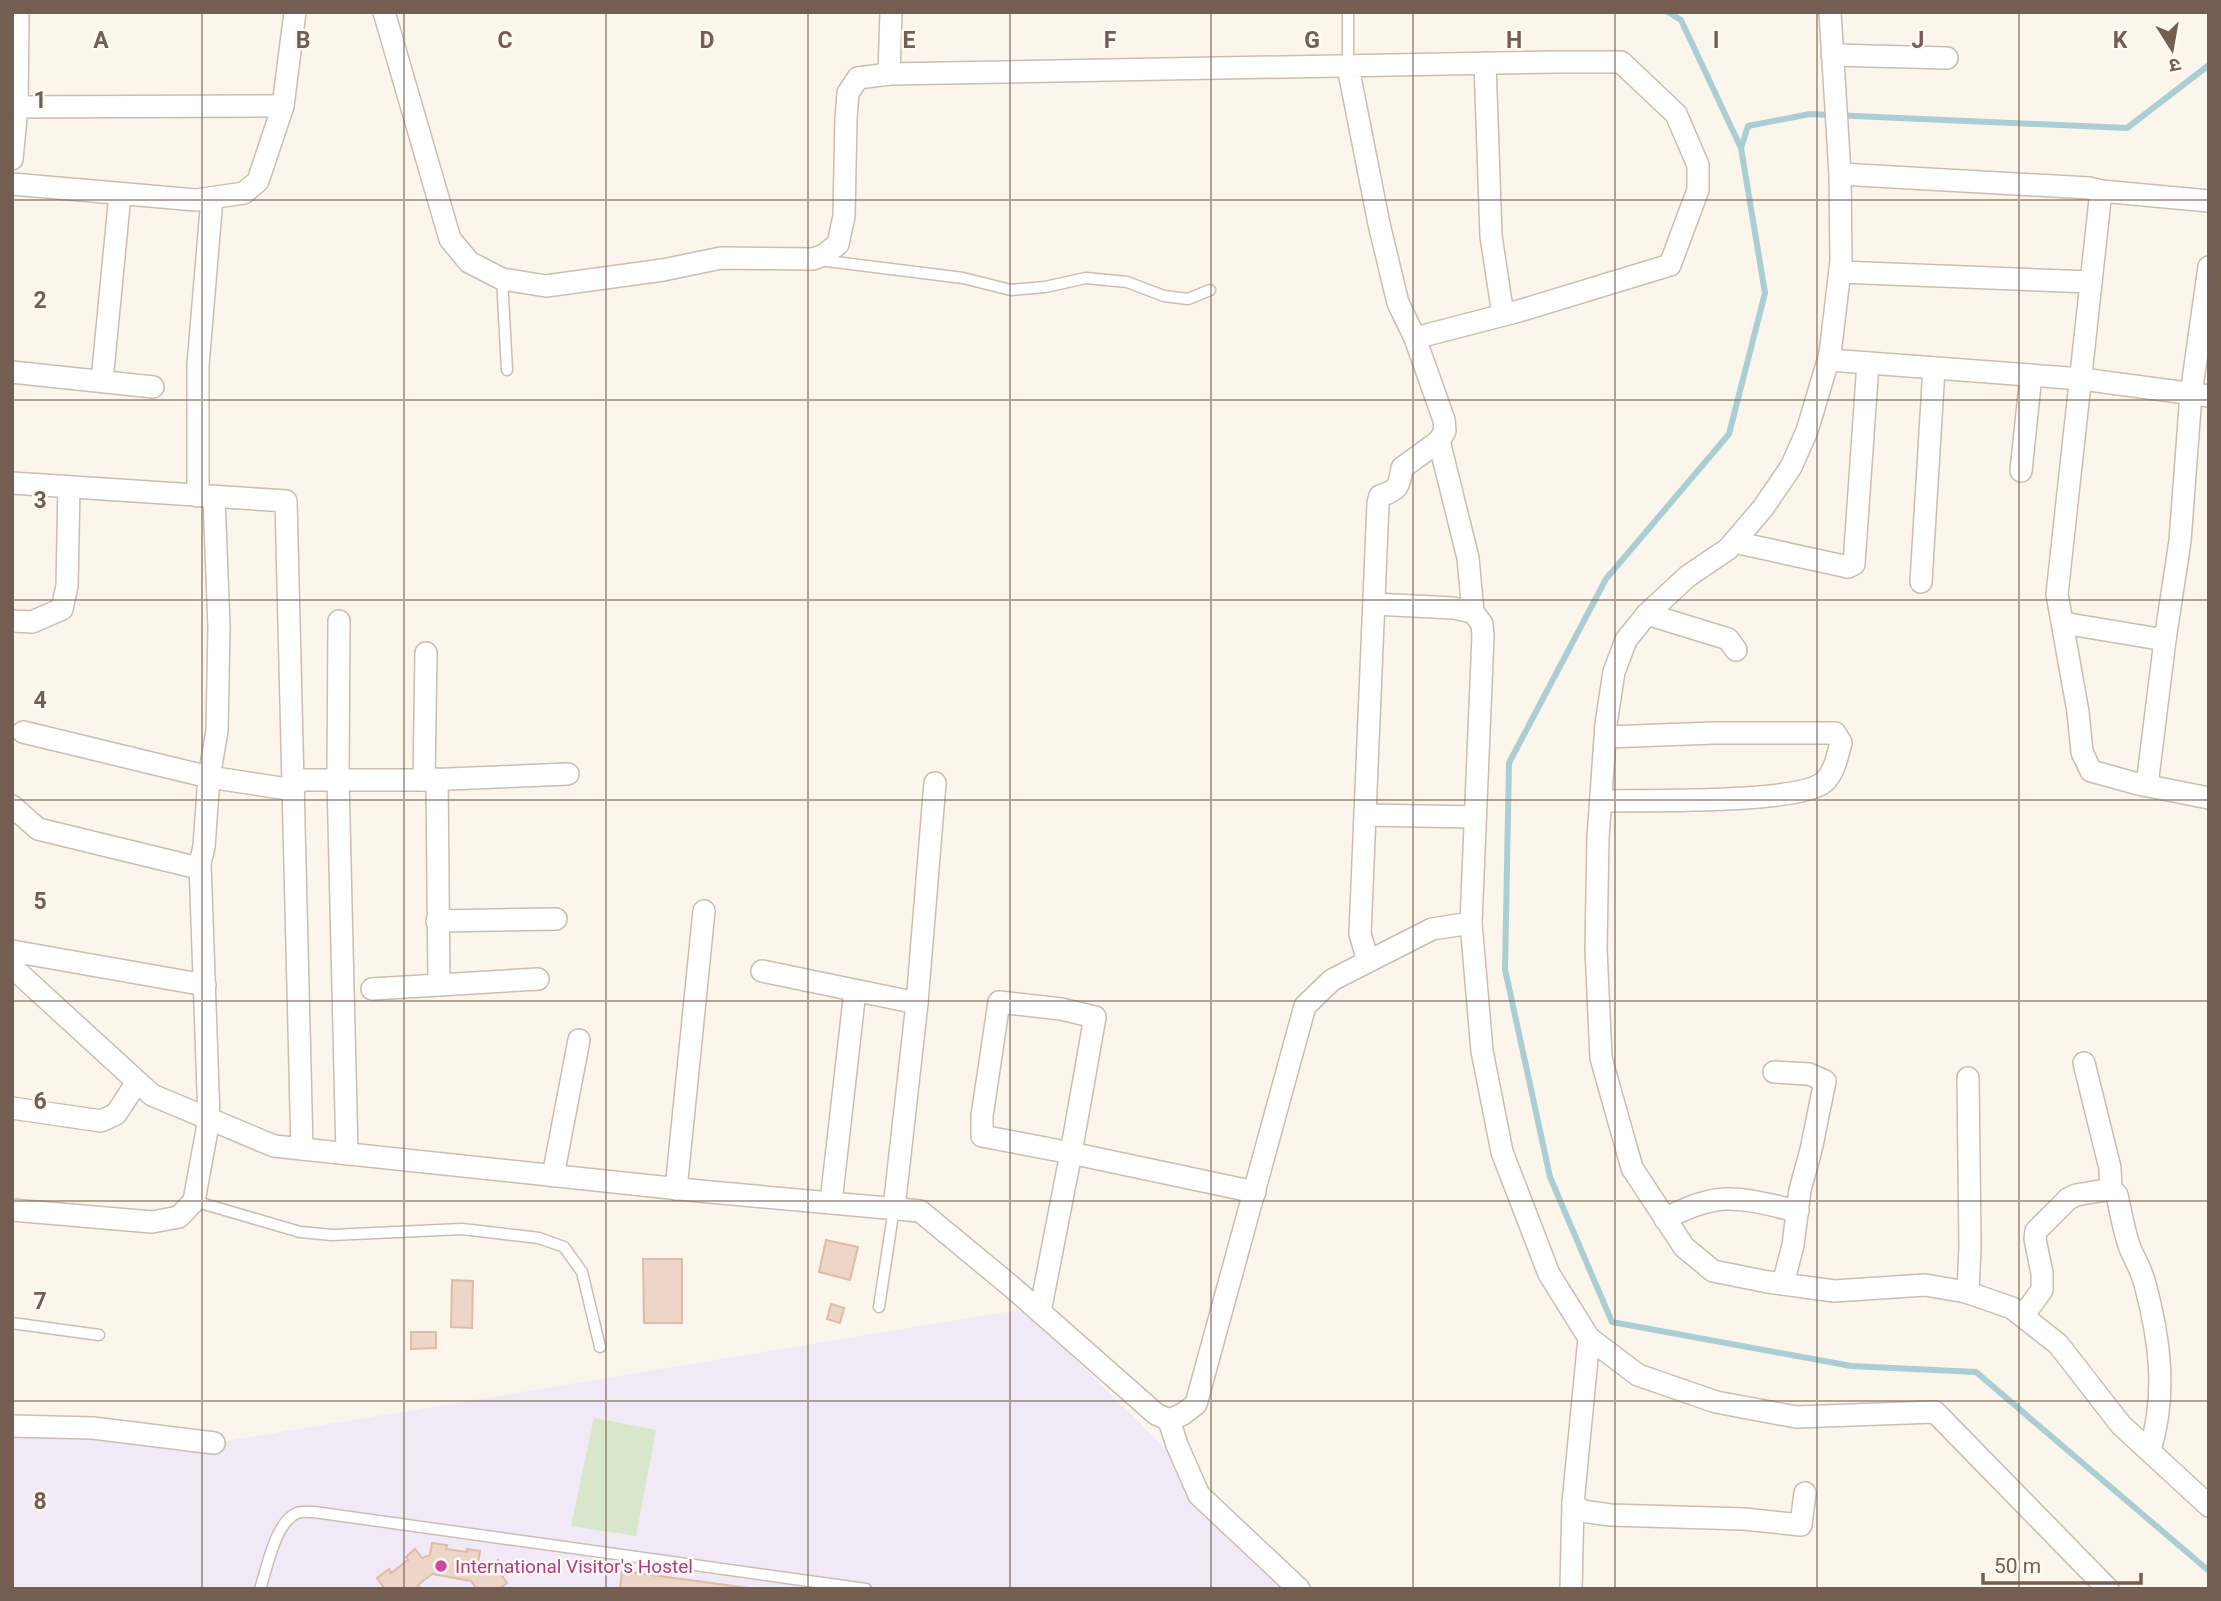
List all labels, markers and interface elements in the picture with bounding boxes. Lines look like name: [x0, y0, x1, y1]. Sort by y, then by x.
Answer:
north arrow: [2137, 14, 2207, 84]
text: A: [93, 27, 109, 54]
text: B: [296, 27, 310, 54]
text: C: [497, 27, 513, 54]
text: D: [700, 27, 714, 54]
text: E: [903, 27, 916, 54]
text: F: [1104, 27, 1117, 54]
text: G: [1304, 27, 1320, 54]
text: H: [1506, 27, 1522, 54]
text: I: [1713, 27, 1719, 54]
text: J: [1912, 27, 1924, 54]
text: K: [2113, 27, 2128, 54]
text: उ: [2167, 53, 2183, 78]
text: 1: [33, 87, 47, 114]
text: 2: [33, 287, 47, 314]
text: 3: [33, 487, 47, 514]
text: 4: [33, 687, 47, 714]
text: 5: [33, 888, 47, 915]
text: 6: [33, 1088, 47, 1115]
text: 7: [33, 1288, 47, 1315]
text: 8: [33, 1488, 47, 1515]
scale bar: [1983, 1542, 2140, 1586]
text: 50 m: [1994, 1554, 2041, 1578]
place label: International Visitor's Hostel: [455, 1555, 693, 1578]
marker: International Visitor's Hostel: [433, 1558, 449, 1574]

